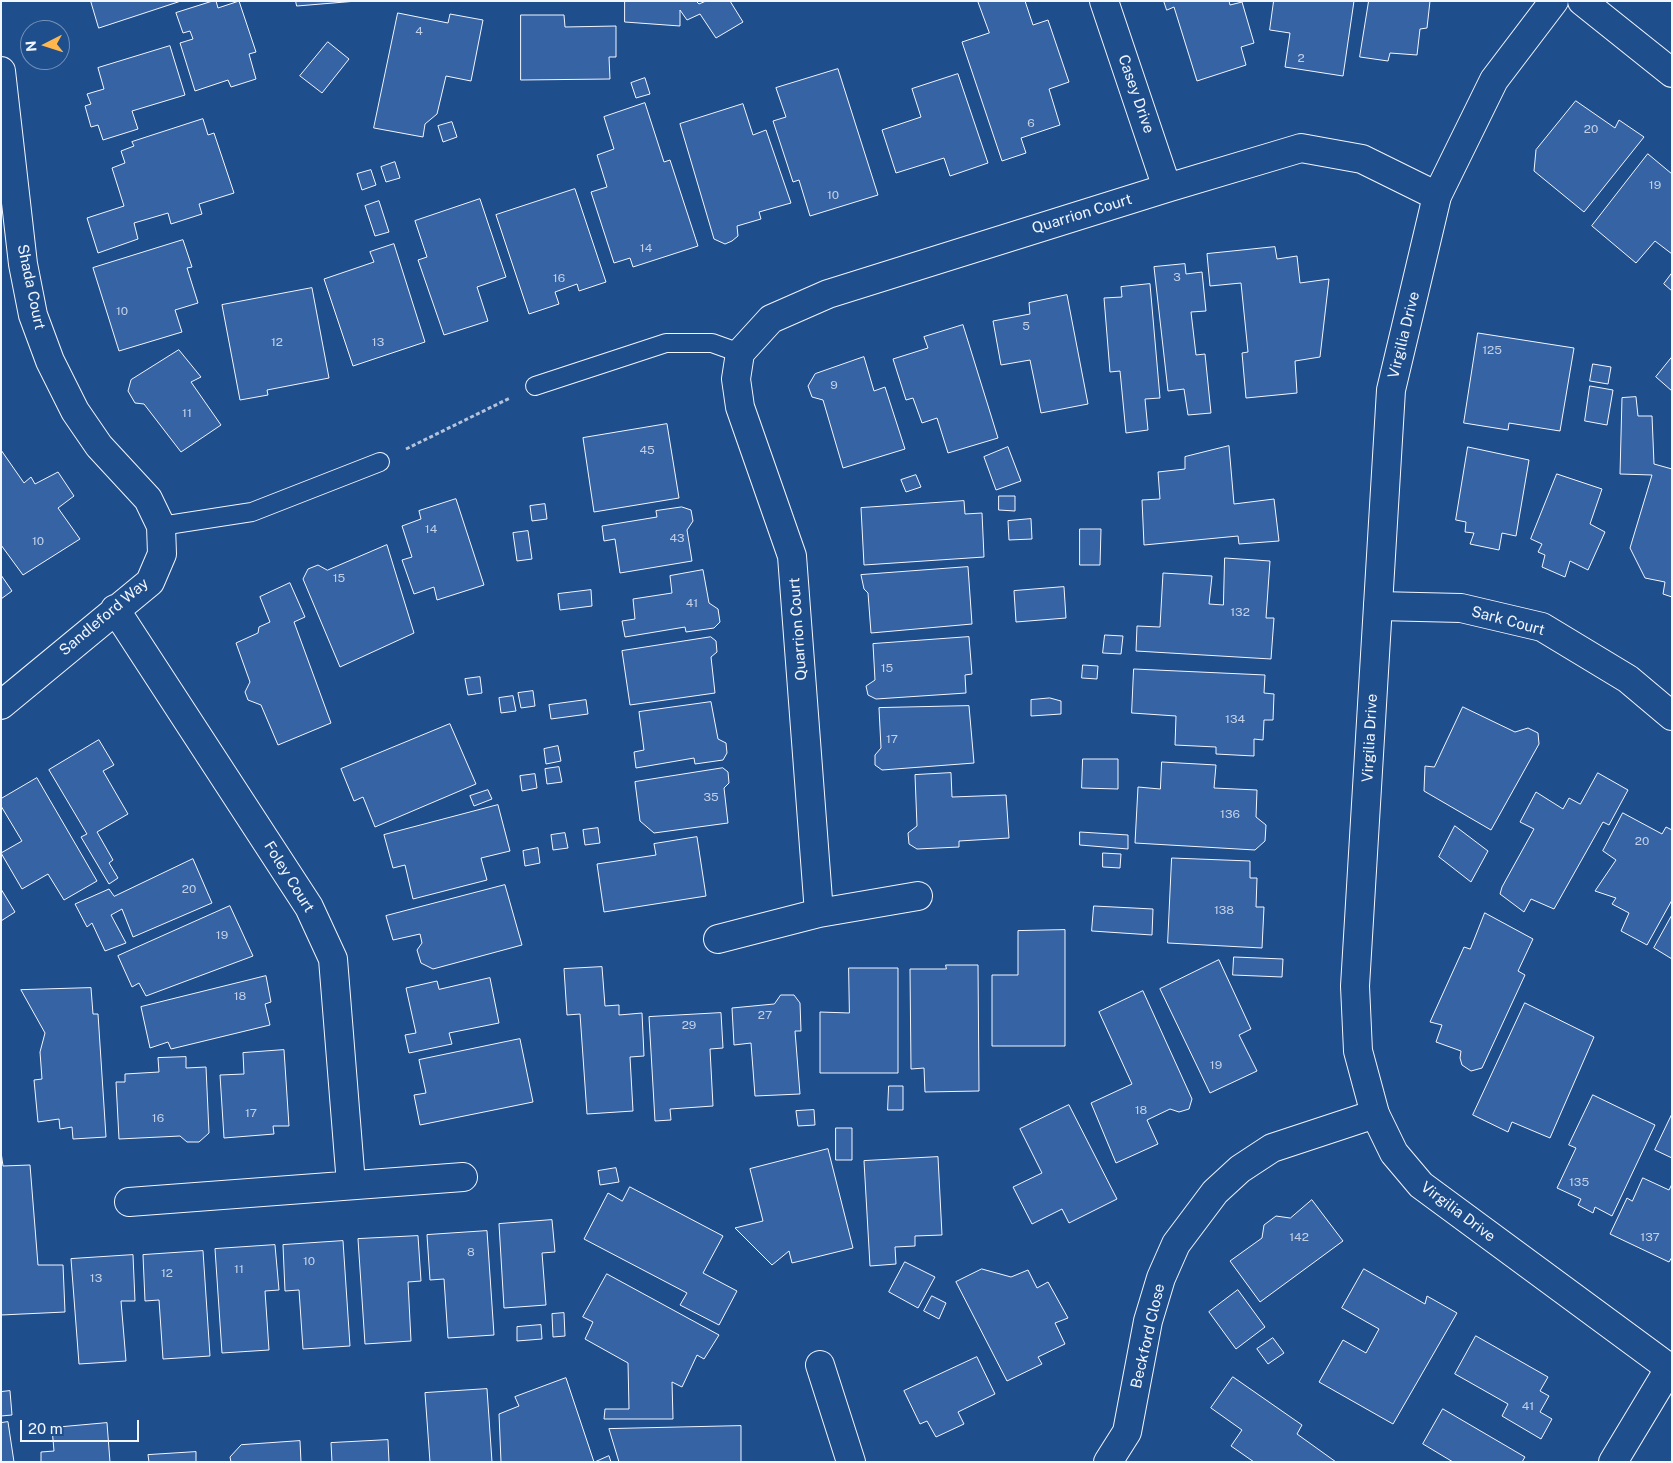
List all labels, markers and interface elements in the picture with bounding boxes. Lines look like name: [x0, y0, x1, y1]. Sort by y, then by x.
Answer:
north arrow: [20, 20, 70, 70]
house number: 4: [415, 24, 423, 38]
text: N: [23, 40, 40, 52]
house number: 2: [1297, 51, 1305, 65]
street label: Casey Drive: [1114, 52, 1158, 136]
house number: 6: [1027, 116, 1035, 130]
house number: 20: [1584, 122, 1598, 136]
house number: 19: [1649, 178, 1661, 192]
house number: 10: [827, 188, 839, 202]
street label: Quarrion Court: [1030, 190, 1134, 238]
house number: 14: [640, 241, 652, 255]
street label: Shada Court: [13, 243, 49, 331]
house number: 3: [1173, 270, 1181, 284]
house number: 16: [553, 271, 565, 285]
street label: Virgilia Drive: [1385, 290, 1423, 380]
house number: 10: [116, 304, 128, 318]
house number: 5: [1022, 319, 1030, 333]
house number: 12: [271, 335, 283, 349]
house number: 13: [372, 335, 384, 349]
house number: 125: [1482, 343, 1502, 357]
house number: 9: [830, 378, 838, 392]
house number: 11: [182, 406, 192, 420]
house number: 45: [639, 443, 655, 457]
house number: 14: [425, 522, 437, 536]
house number: 43: [669, 531, 685, 545]
house number: 10: [32, 534, 44, 548]
house number: 15: [333, 571, 345, 585]
street label: Sandleford Way: [56, 575, 152, 659]
street label: Quarrion Court: [785, 577, 811, 681]
house number: 41: [686, 596, 698, 610]
street label: Sark Court: [1469, 603, 1547, 639]
house number: 132: [1230, 605, 1250, 619]
house number: 15: [881, 661, 893, 675]
street label: Virgilia Drive: [1359, 693, 1381, 783]
house number: 134: [1225, 712, 1245, 726]
house number: 17: [886, 732, 898, 746]
house number: 35: [703, 790, 719, 804]
house number: 136: [1220, 807, 1240, 821]
house number: 20: [1635, 834, 1649, 848]
street label: Foley Court: [260, 838, 318, 916]
house number: 20: [182, 882, 196, 896]
house number: 138: [1214, 903, 1234, 917]
house number: 19: [216, 928, 228, 942]
house number: 18: [234, 989, 246, 1003]
house number: 27: [758, 1008, 772, 1022]
house number: 29: [682, 1018, 696, 1032]
house number: 19: [1210, 1058, 1222, 1072]
house number: 18: [1135, 1103, 1147, 1117]
house number: 17: [245, 1106, 257, 1120]
house number: 16: [152, 1111, 164, 1125]
house number: 135: [1569, 1175, 1589, 1189]
street label: Virgilia Drive: [1417, 1178, 1499, 1246]
house number: 142: [1289, 1230, 1309, 1244]
house number: 137: [1640, 1230, 1660, 1244]
house number: 8: [467, 1245, 475, 1259]
house number: 10: [303, 1254, 315, 1268]
house number: 11: [234, 1262, 244, 1276]
house number: 12: [161, 1266, 173, 1280]
house number: 13: [90, 1271, 102, 1285]
street label: Beckford Close: [1127, 1282, 1169, 1390]
house number: 41: [1522, 1399, 1534, 1413]
scale bar: [22, 1410, 141, 1442]
text: 20 m: [28, 1420, 63, 1437]

